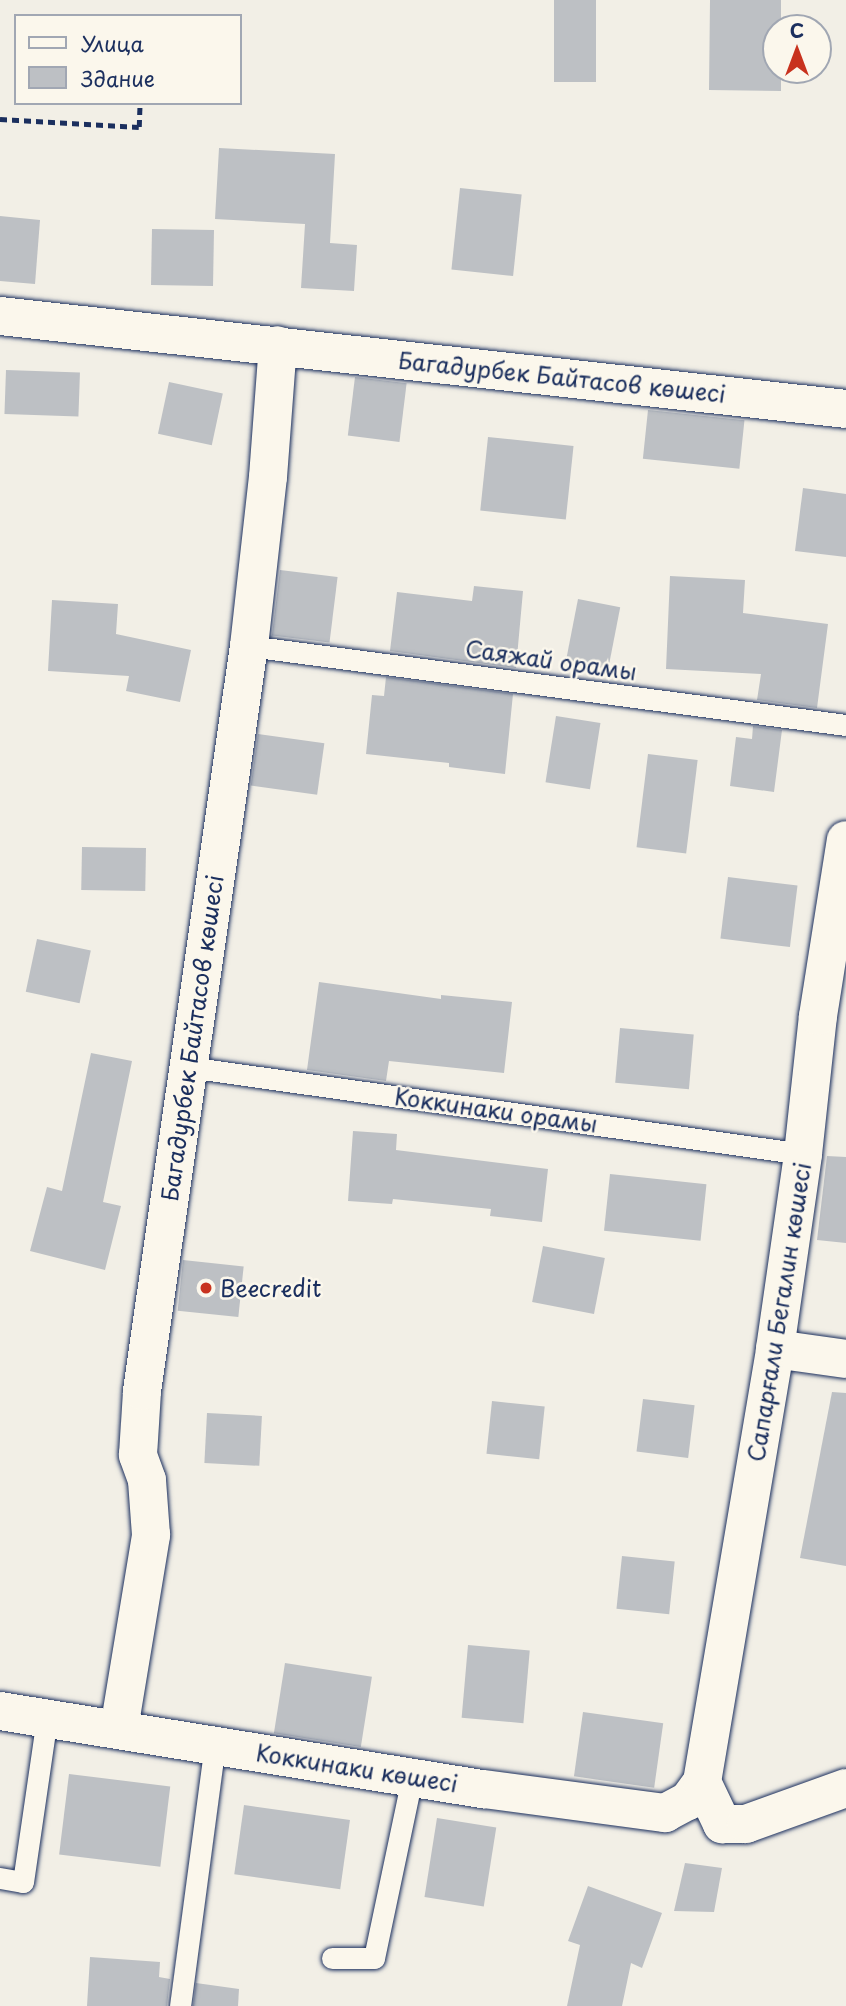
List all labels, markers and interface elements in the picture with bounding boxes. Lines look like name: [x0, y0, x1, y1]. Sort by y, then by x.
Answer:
legend: [14, 14, 242, 105]
north arrow: [762, 14, 832, 84]
text: С: [790, 16, 804, 44]
text: Улица: [81, 27, 144, 59]
text: Здание: [81, 62, 155, 94]
street label: Багадурбек Байтасов көшесі: [396, 346, 728, 408]
street label: Саяжай орамы: [463, 634, 639, 686]
street label: Багадурбек Байтасов көшесі: [155, 873, 229, 1203]
street label: Коккинаки орамы: [392, 1082, 600, 1138]
street label: Сапарғали Бегалин көшесі: [741, 1159, 817, 1465]
place label: Beecredit: [220, 1274, 321, 1302]
marker: Beecredit: [198, 1280, 214, 1296]
street label: Коккинаки көшесі: [253, 1738, 461, 1798]

